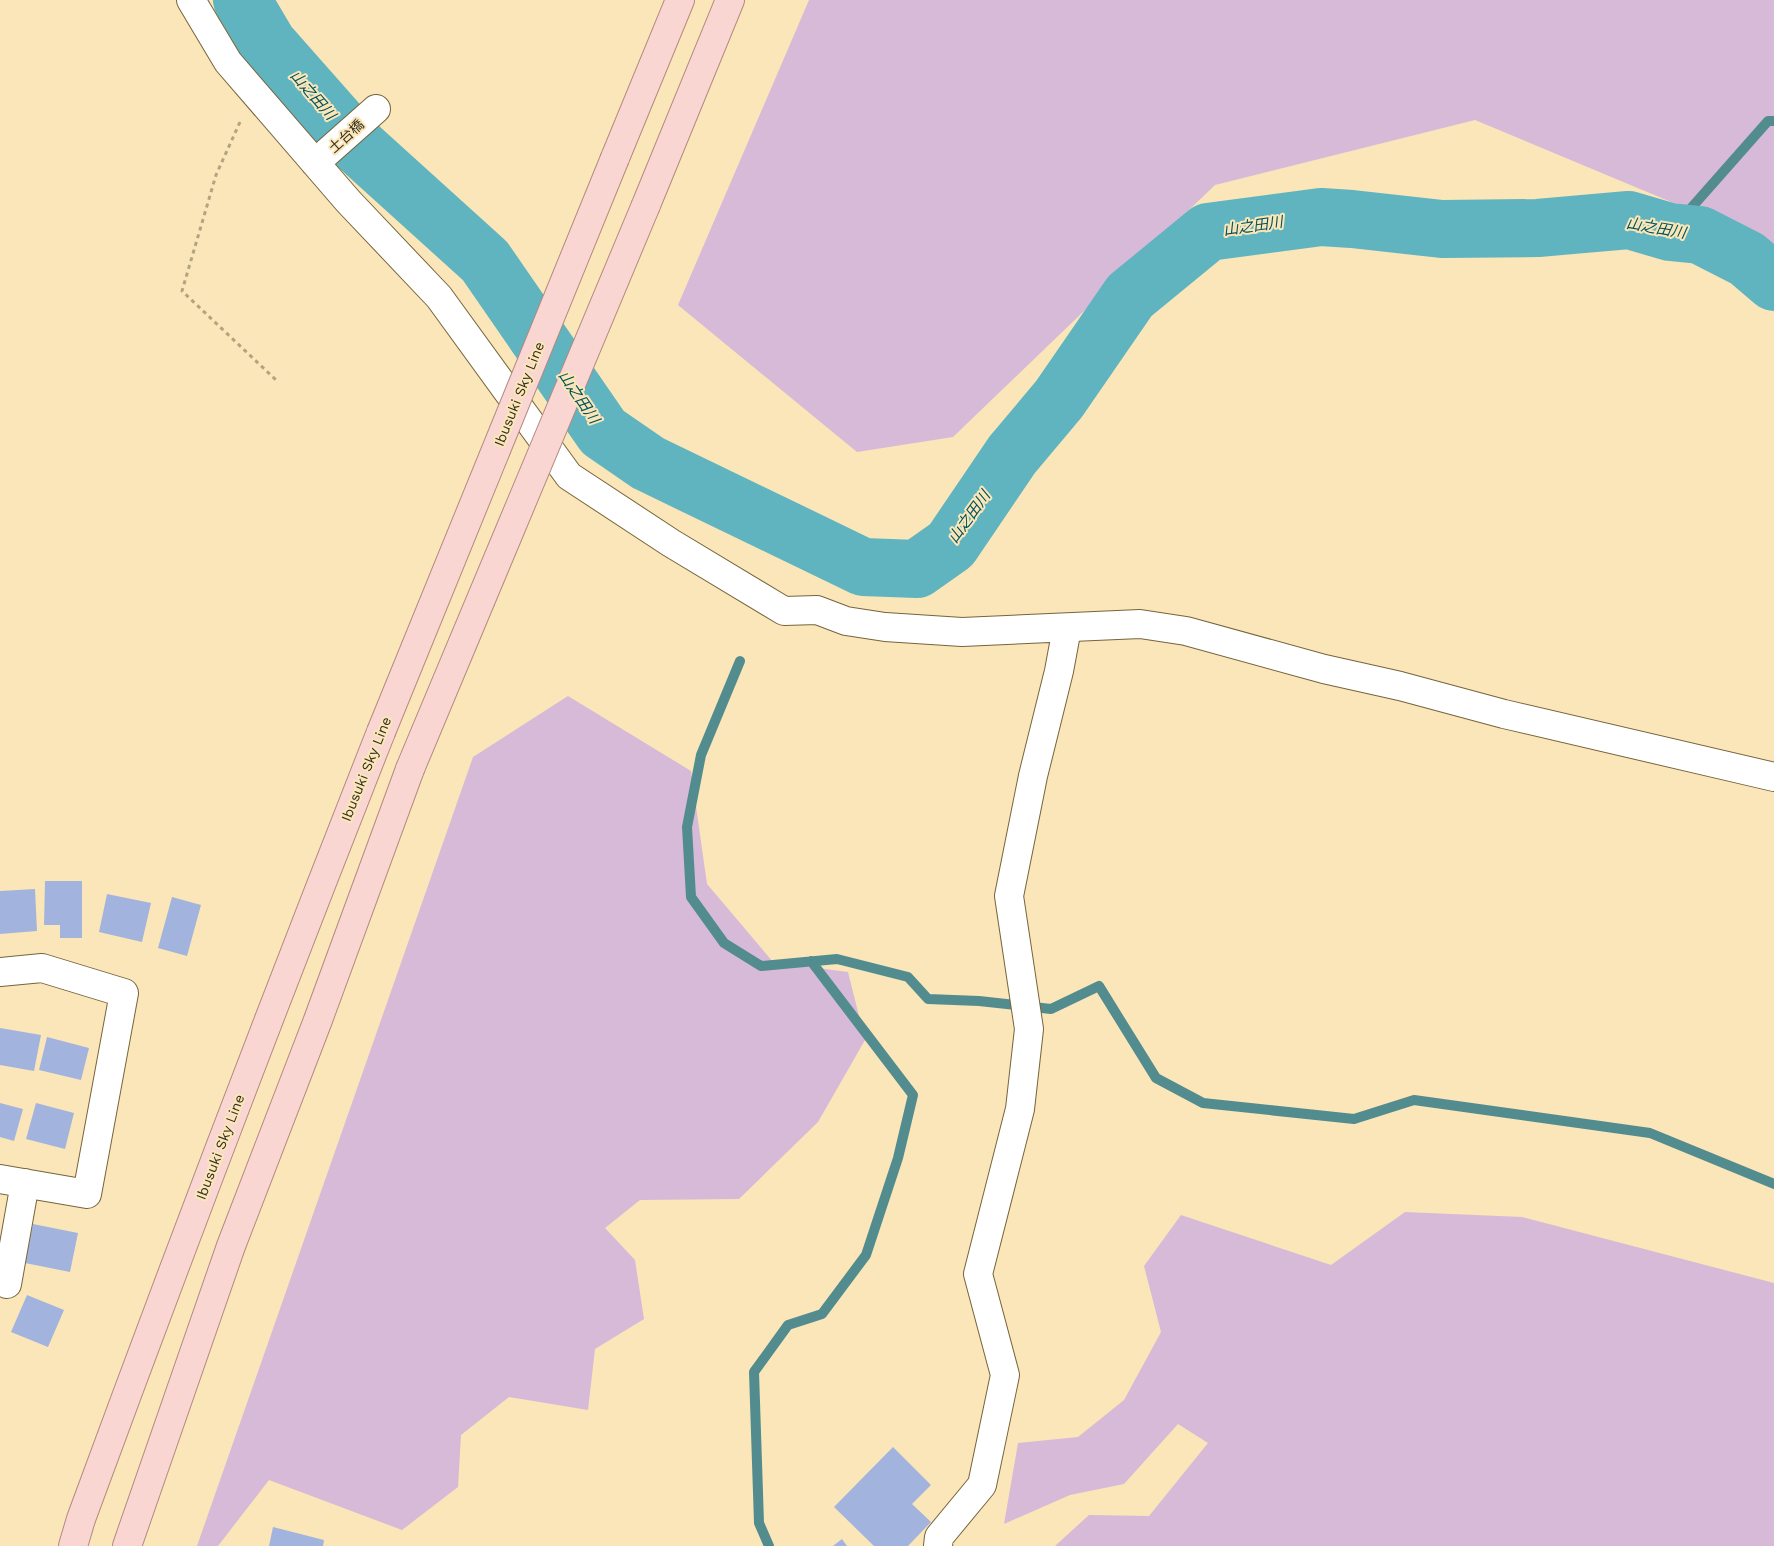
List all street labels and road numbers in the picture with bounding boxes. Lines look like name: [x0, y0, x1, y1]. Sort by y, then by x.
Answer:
street label: 土台橋: [325, 116, 367, 156]
street label: Ibusuki Sky Line: [491, 339, 547, 449]
street label: Ibusuki Sky Line: [338, 714, 394, 824]
street label: Ibusuki Sky Line: [193, 1092, 247, 1202]

